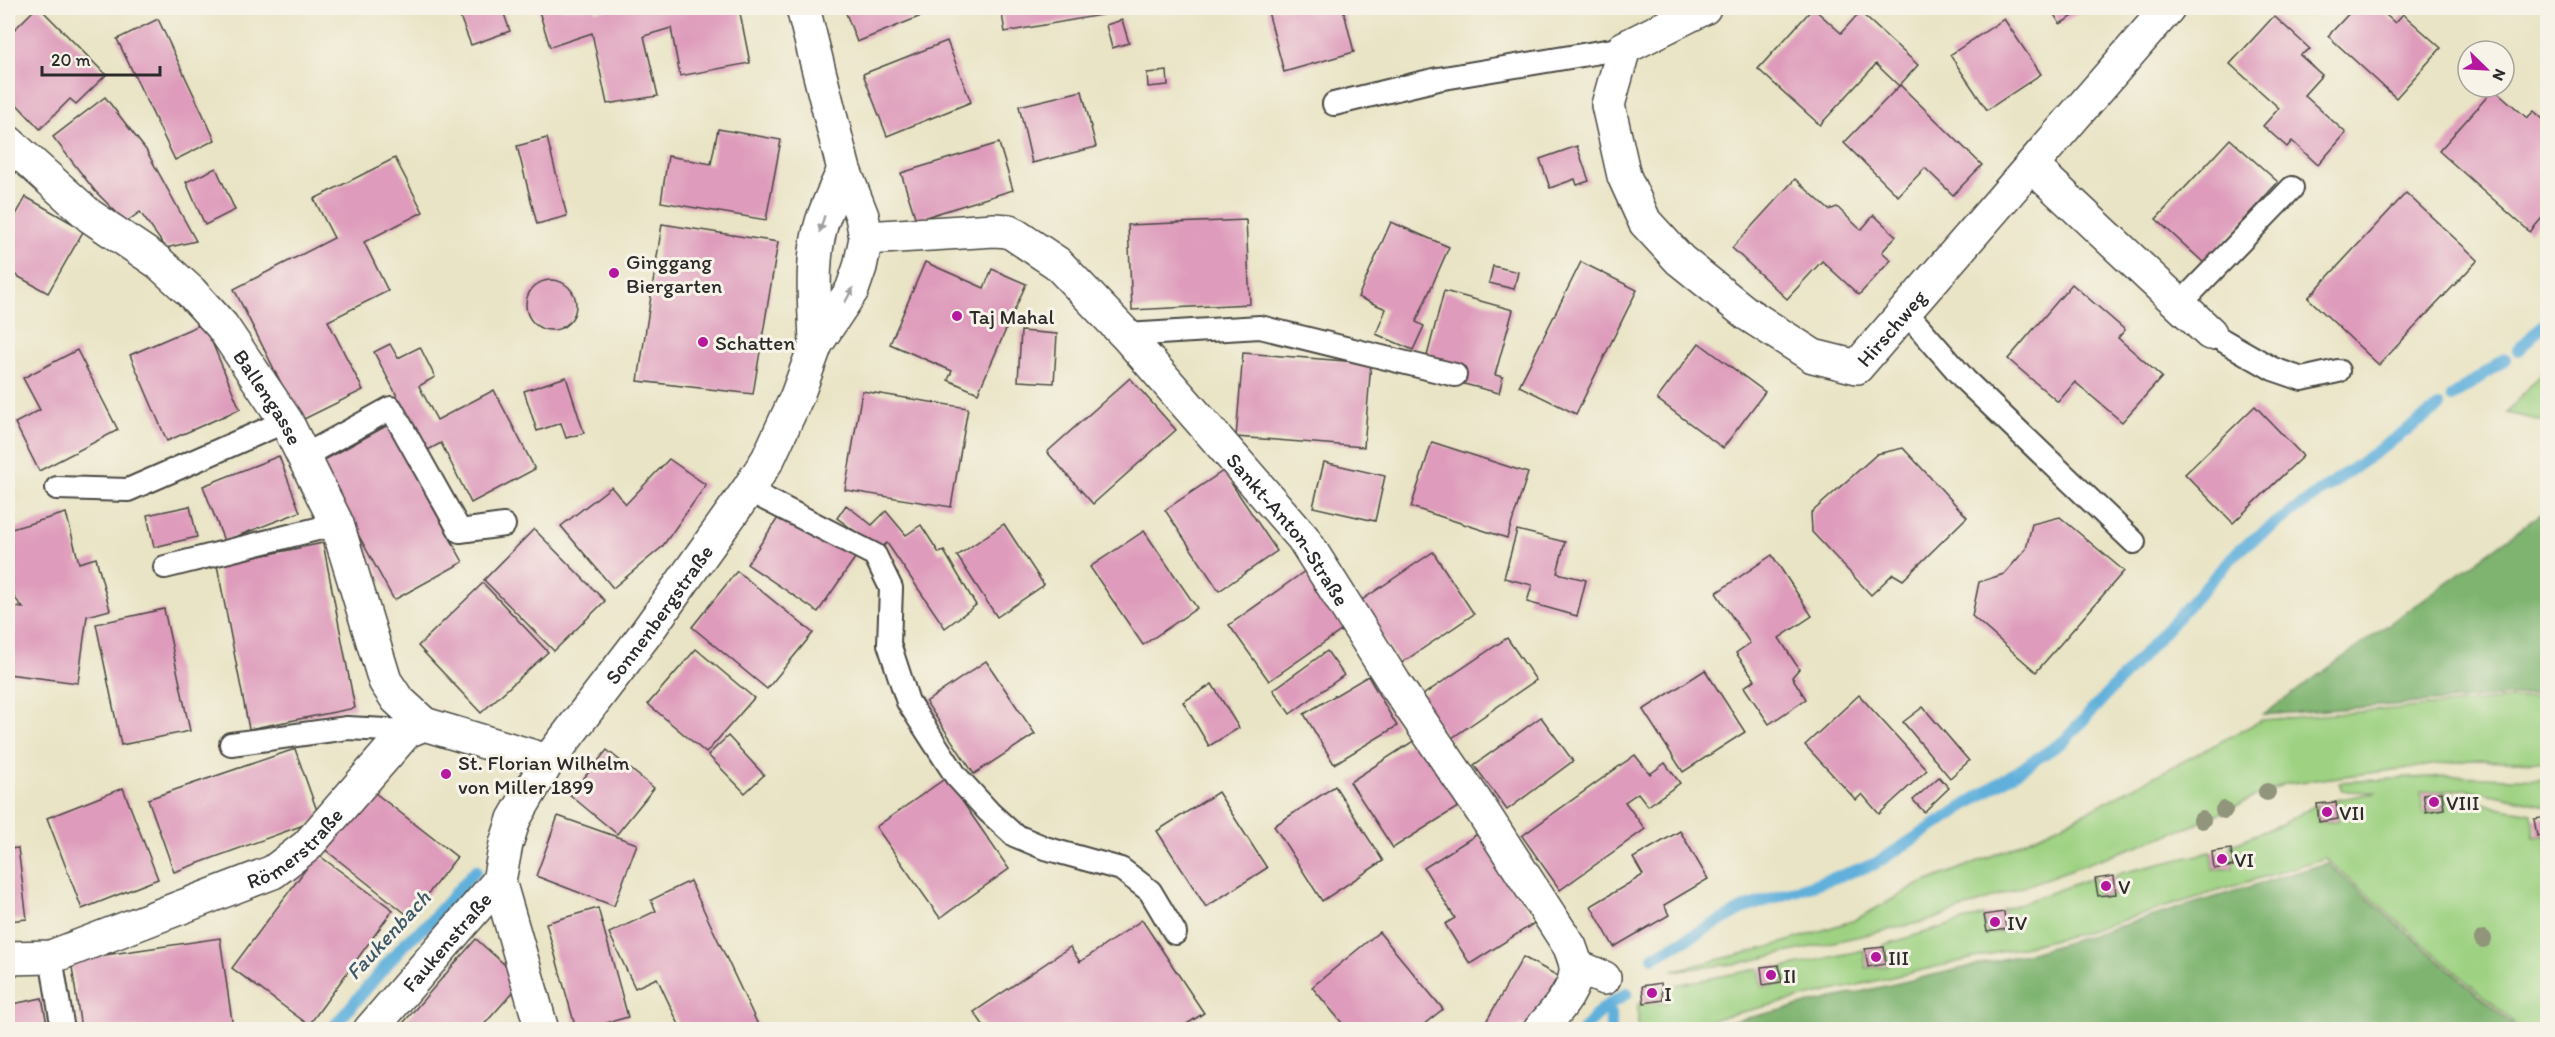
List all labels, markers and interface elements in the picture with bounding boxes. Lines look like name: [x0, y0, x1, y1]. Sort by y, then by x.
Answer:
scale bar: [42, 39, 160, 77]
north arrow: [2456, 39, 2516, 99]
text: 20 m: [51, 49, 91, 71]
text: N: [2488, 66, 2510, 84]
one-way arrow: [817, 215, 826, 233]
place label: Ginggang Biergarten: [626, 249, 722, 298]
marker: Ginggang Biergarten: [607, 266, 621, 280]
street label: Hirschweg: [1851, 284, 1931, 372]
one-way arrow: [843, 286, 853, 304]
place label: Taj Mahal: [969, 304, 1054, 329]
marker: Taj Mahal: [950, 309, 964, 323]
place label: Schatten: [715, 330, 795, 355]
marker: Schatten: [696, 335, 710, 349]
street label: Ballengasse: [229, 344, 308, 449]
street label: Sankt-Anton-Straße: [1222, 447, 1355, 610]
street label: Sonnenbergstraße: [599, 539, 718, 689]
place label: St. Florian Wilhelm von Miller 1899: [458, 750, 630, 799]
marker: St. Florian Wilhelm von Miller 1899: [439, 767, 453, 781]
place label: VIII: [2446, 790, 2480, 815]
marker: VIII: [2427, 795, 2441, 809]
place label: VII: [2339, 800, 2365, 825]
street label: Römerstraße: [243, 802, 347, 894]
marker: VII: [2320, 805, 2334, 819]
place label: VI: [2234, 847, 2254, 872]
marker: VI: [2215, 852, 2229, 866]
place label: V: [2118, 874, 2131, 899]
marker: V: [2099, 879, 2113, 893]
water label: Faukenbach: [340, 884, 437, 985]
street label: Faukenstraße: [397, 887, 497, 997]
place label: IV: [2007, 910, 2028, 935]
marker: IV: [1988, 915, 2002, 929]
place label: III: [1888, 945, 1909, 970]
marker: III: [1869, 950, 1883, 964]
place label: II: [1783, 963, 1796, 988]
marker: II: [1764, 968, 1778, 982]
place label: I: [1664, 981, 1672, 1006]
marker: I: [1645, 986, 1659, 1000]

